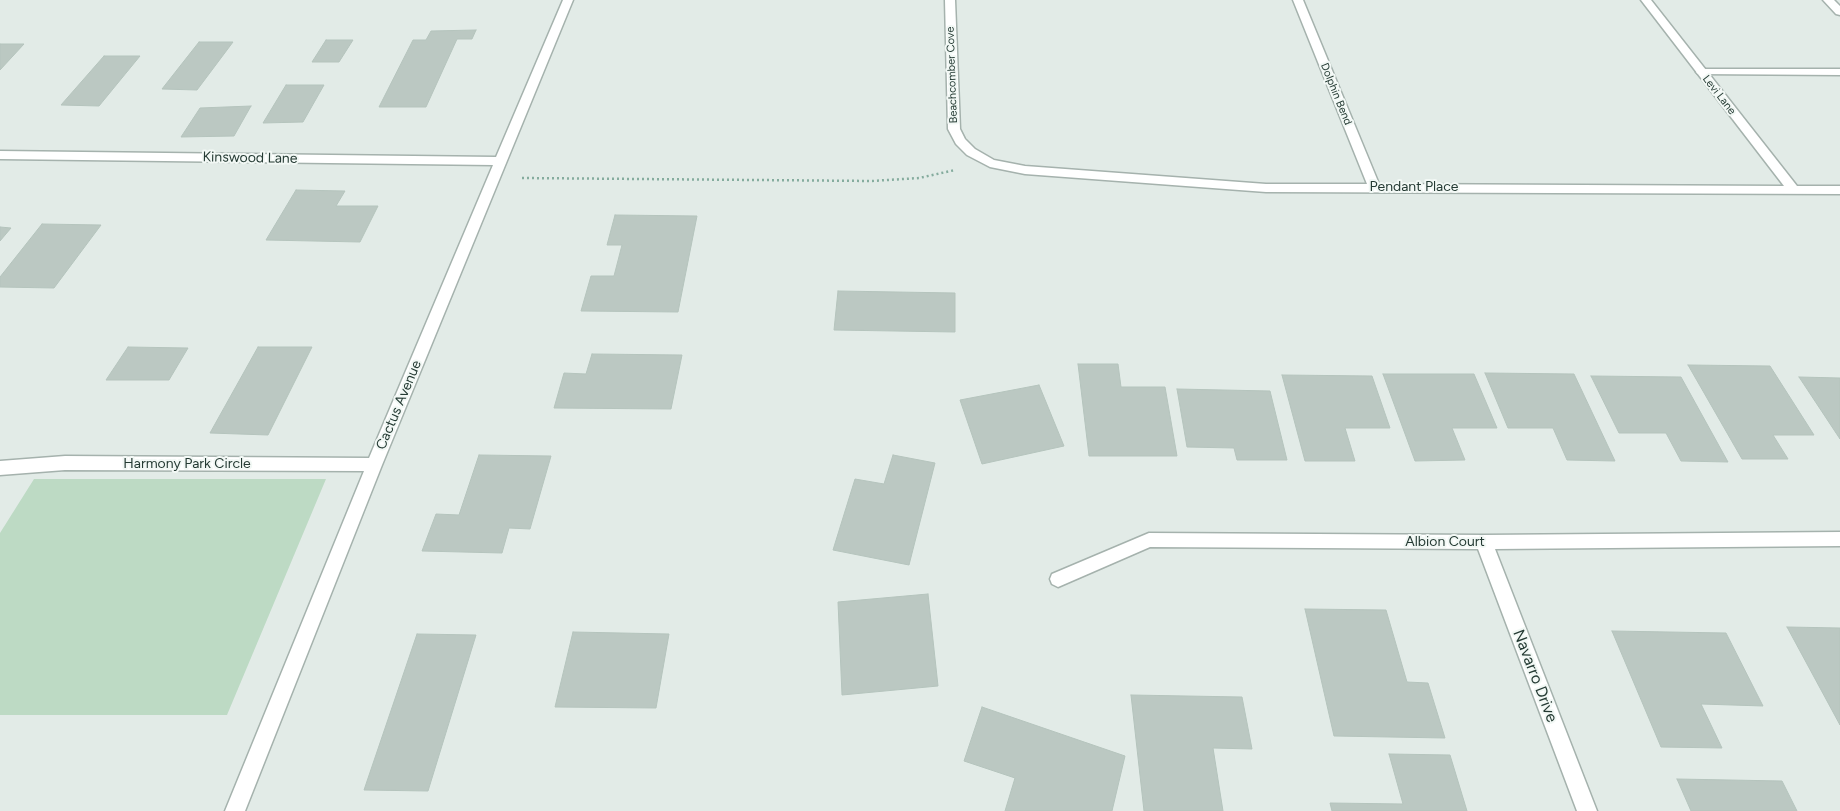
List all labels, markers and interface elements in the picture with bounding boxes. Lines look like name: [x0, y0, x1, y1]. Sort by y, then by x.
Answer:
street label: Beachcomber Cove: [944, 26, 960, 124]
street label: Dolphin Bend: [1318, 61, 1354, 127]
street label: Levi Lane: [1700, 73, 1738, 117]
street label: Kinswood Lane: [203, 149, 297, 167]
street label: Pendant Place: [1370, 179, 1458, 195]
street label: Cactus Avenue: [373, 358, 425, 452]
street label: Harmony Park Circle: [123, 456, 251, 472]
street label: Albion Court: [1405, 534, 1485, 550]
street label: Navarro Drive: [1509, 627, 1561, 725]

